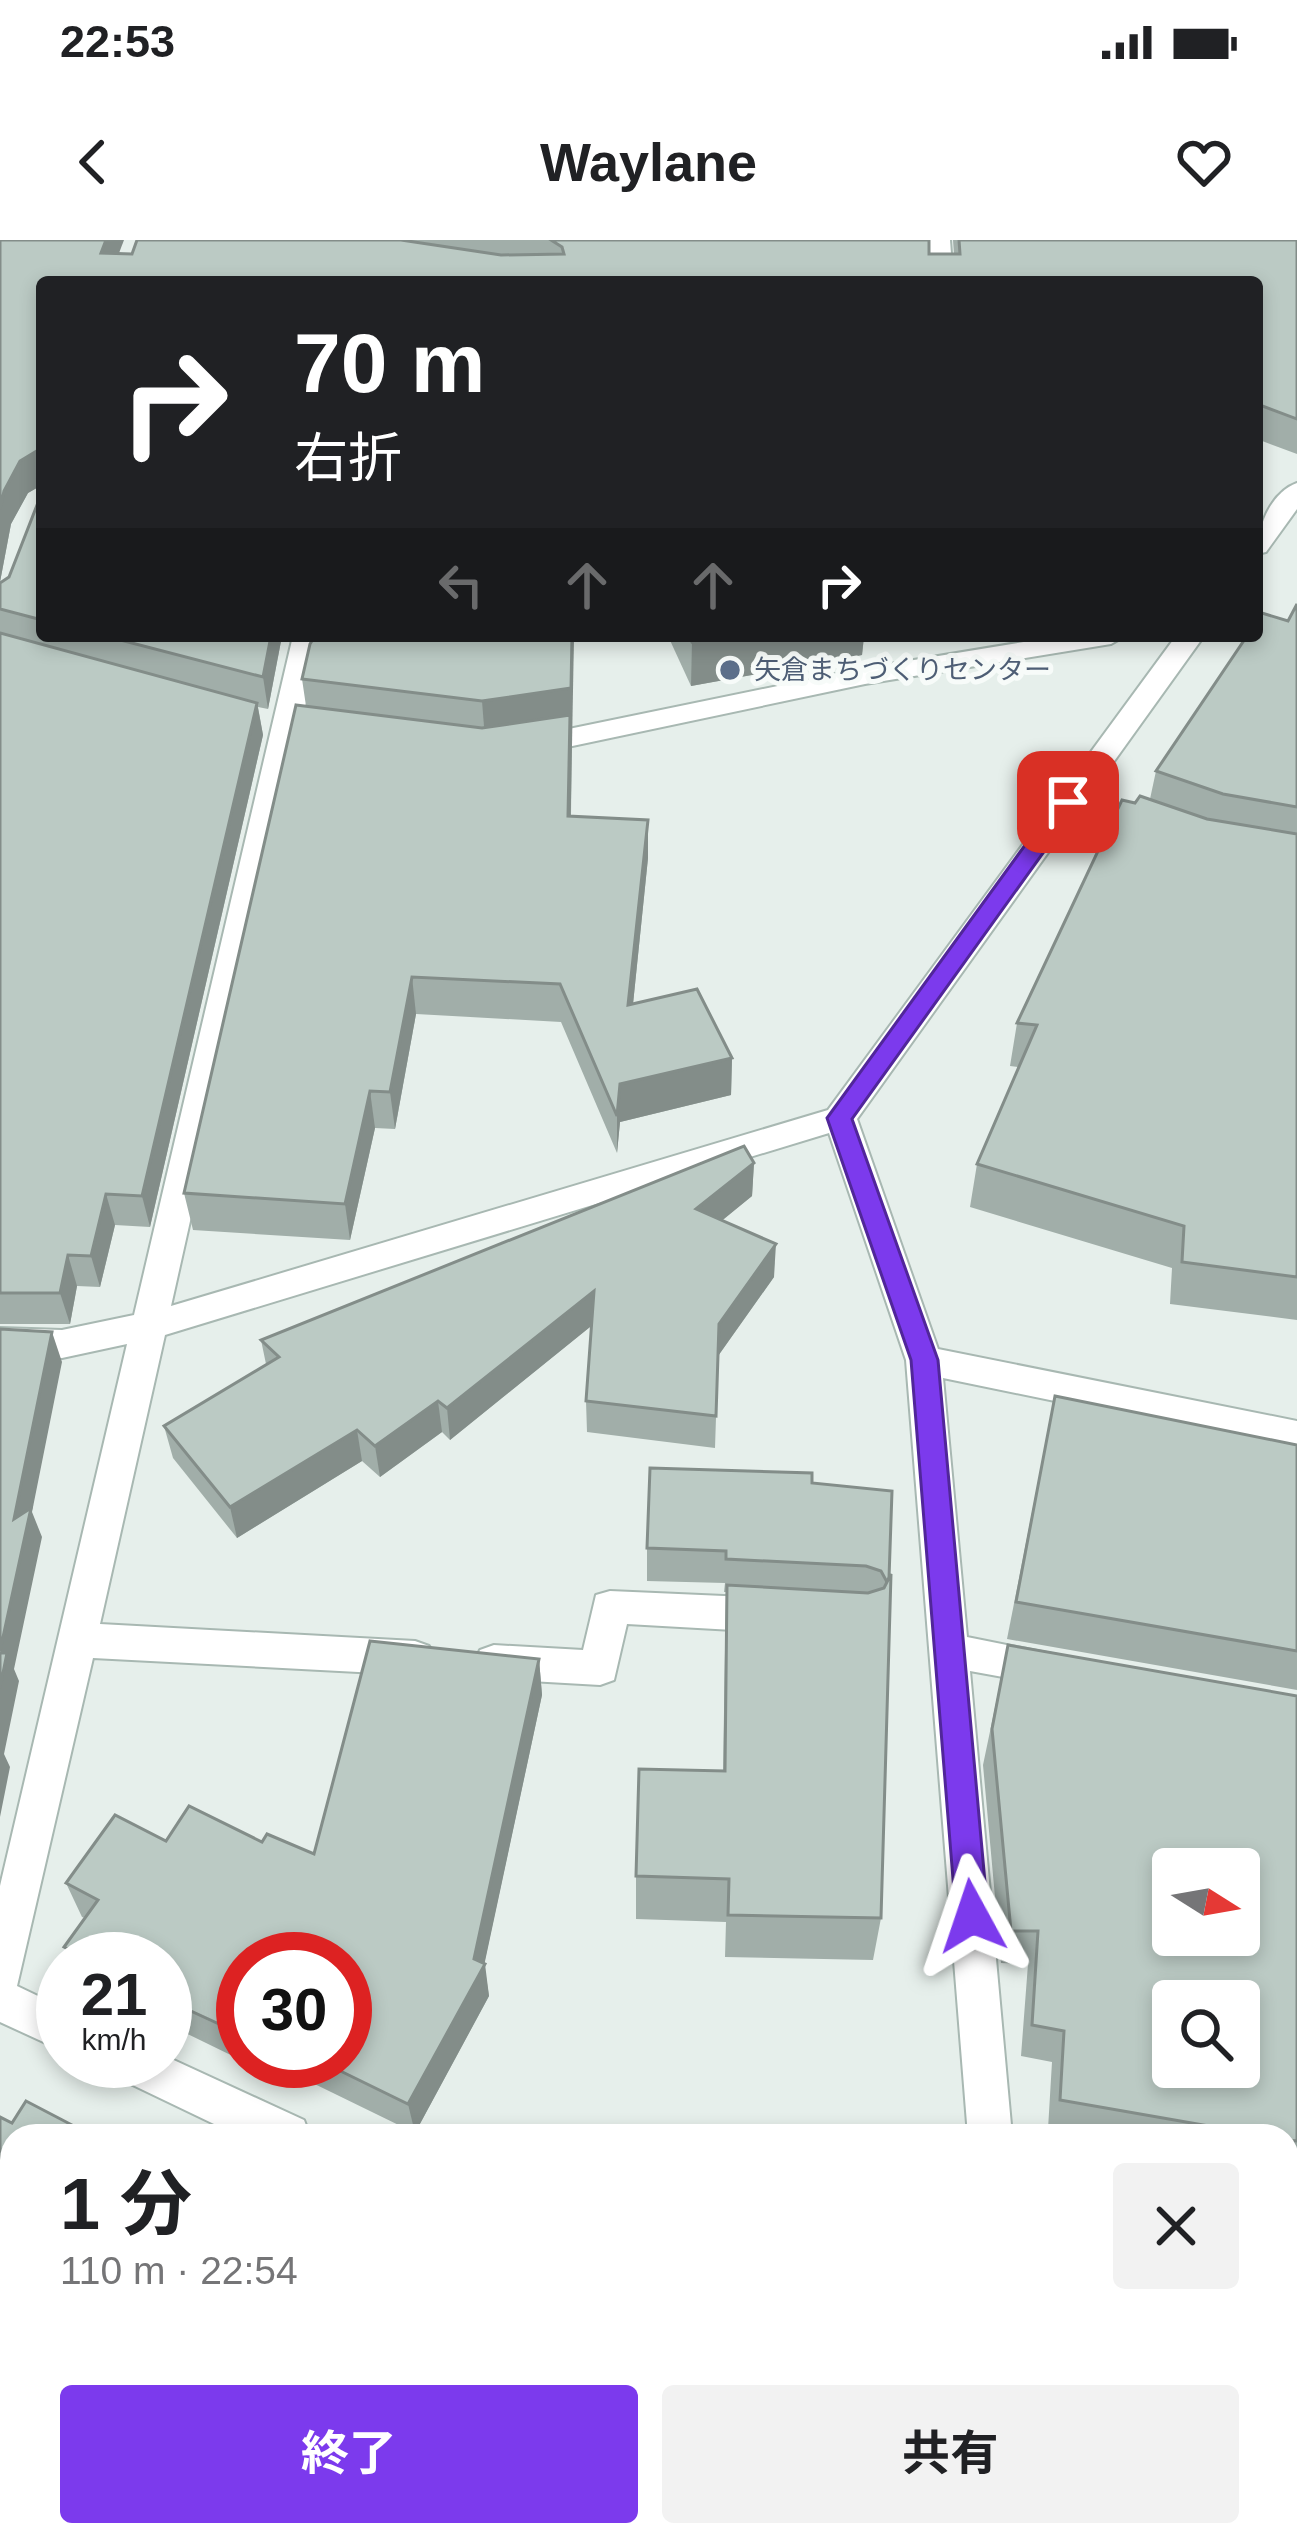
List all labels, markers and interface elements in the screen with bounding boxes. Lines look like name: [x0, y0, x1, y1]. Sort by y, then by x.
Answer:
text: 22:53: [60, 16, 175, 67]
icon: back: [60, 129, 126, 195]
icon: heart: [1171, 129, 1237, 195]
text: Waylane: [540, 132, 757, 192]
text: 70 m: [294, 316, 485, 410]
icon: right: [96, 324, 252, 480]
text: 右折: [294, 428, 402, 488]
icon: left: [428, 552, 494, 618]
icon: ahead: [554, 552, 620, 618]
icon: ahead: [680, 552, 746, 618]
icon: right: [806, 552, 872, 618]
place label: 矢倉まちづくりセンター: [754, 655, 1051, 685]
marker: 矢倉まちづくりセンター: [717, 657, 743, 683]
pin: [1017, 751, 1119, 853]
icon: arrive: [1035, 769, 1101, 835]
north arrow: [1152, 1848, 1260, 1956]
map controls: [1152, 1848, 1260, 2088]
position arrow: [909, 1853, 1035, 1979]
speed limit sign: 30: [216, 1932, 372, 2088]
text: 21: [81, 1961, 147, 2028]
button: search: [1152, 1980, 1260, 2088]
text: km/h: [81, 2023, 147, 2056]
button: close: [1113, 2163, 1239, 2289]
text: 1 分: [60, 2164, 192, 2244]
text: 110 m · 22:54: [60, 2249, 298, 2292]
button: 終了: [60, 2385, 638, 2523]
button: 共有: [662, 2385, 1239, 2523]

